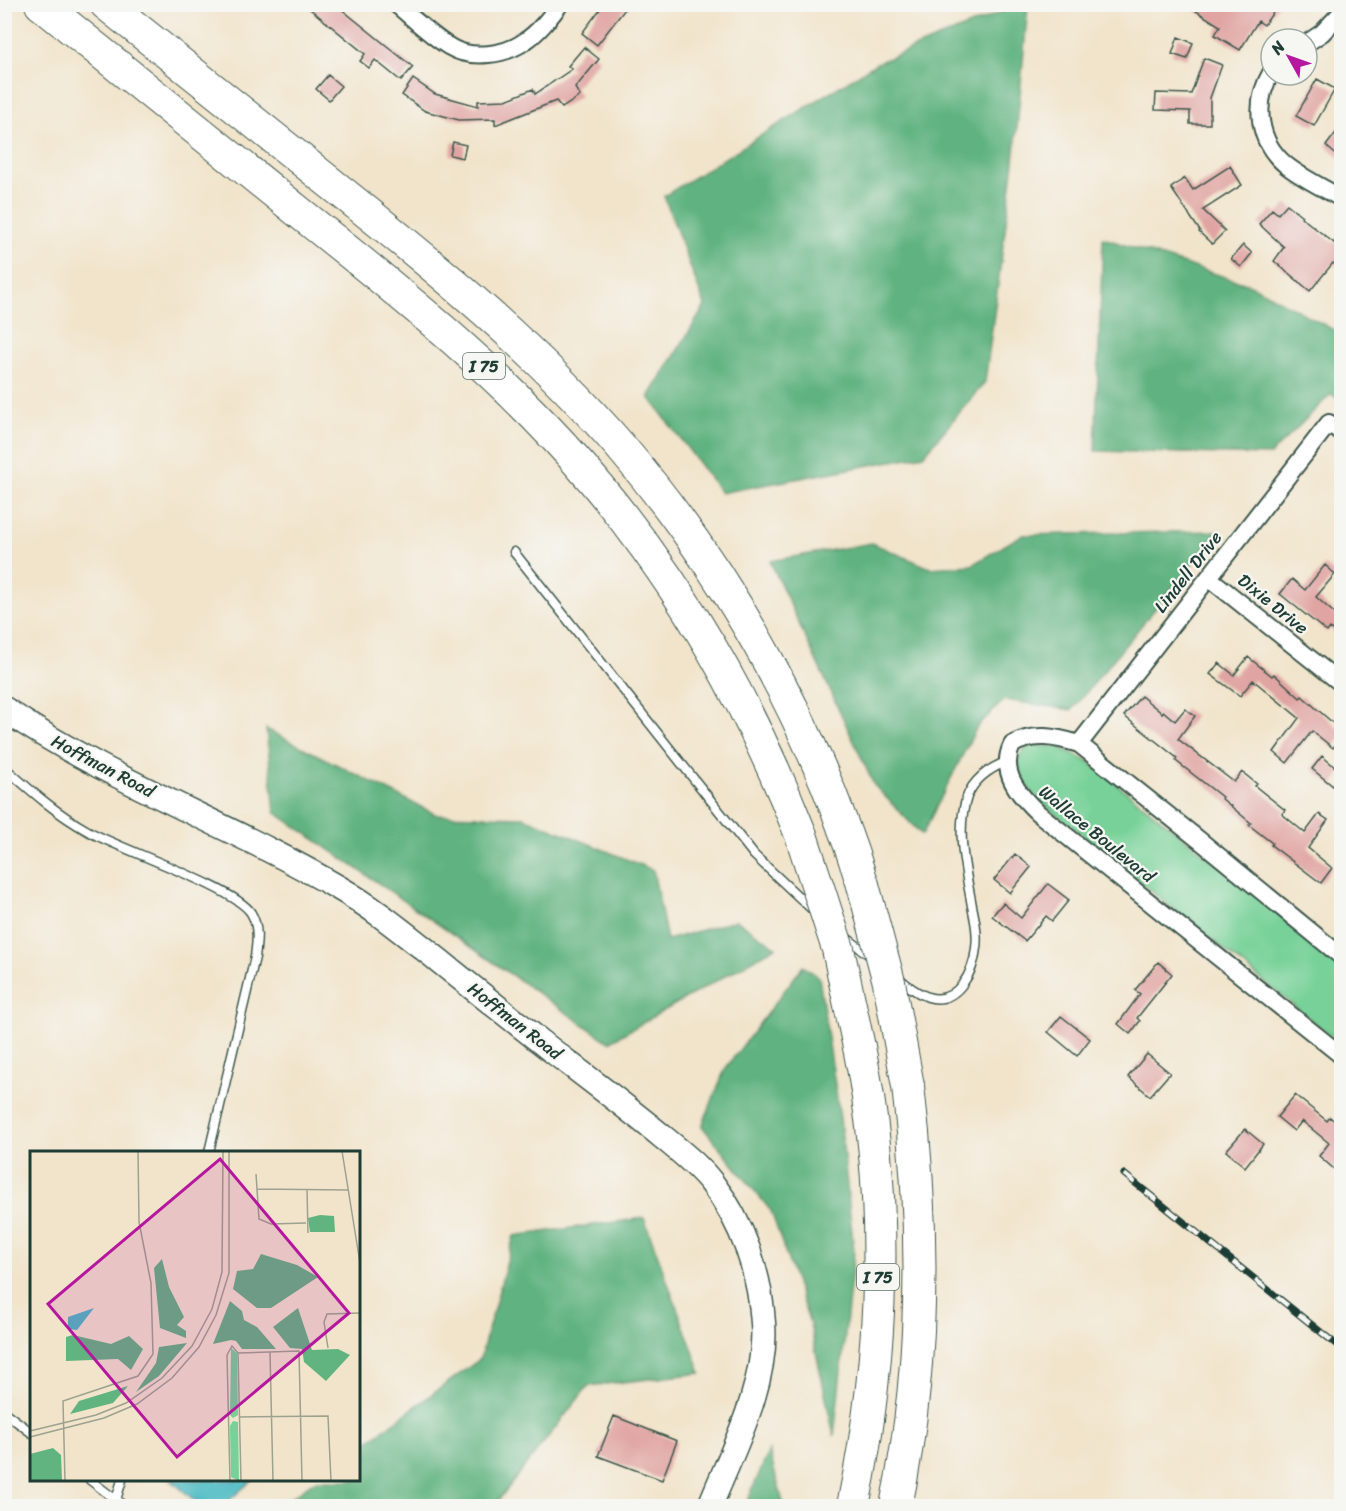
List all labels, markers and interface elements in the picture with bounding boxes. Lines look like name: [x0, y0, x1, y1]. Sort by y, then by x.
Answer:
north arrow: [1259, 27, 1319, 87]
text: N: [1263, 33, 1293, 62]
road number: I 75: [463, 353, 505, 379]
street label: Lindell Drive: [1145, 524, 1231, 620]
street label: Dixie Drive: [1230, 565, 1316, 643]
street label: Hoffman Road: [45, 725, 162, 807]
street label: Wallace Boulevard: [1031, 777, 1164, 892]
street label: Hoffman Road: [460, 973, 571, 1069]
inset map: [30, 1151, 360, 1481]
road number: I 75: [857, 1264, 899, 1290]

